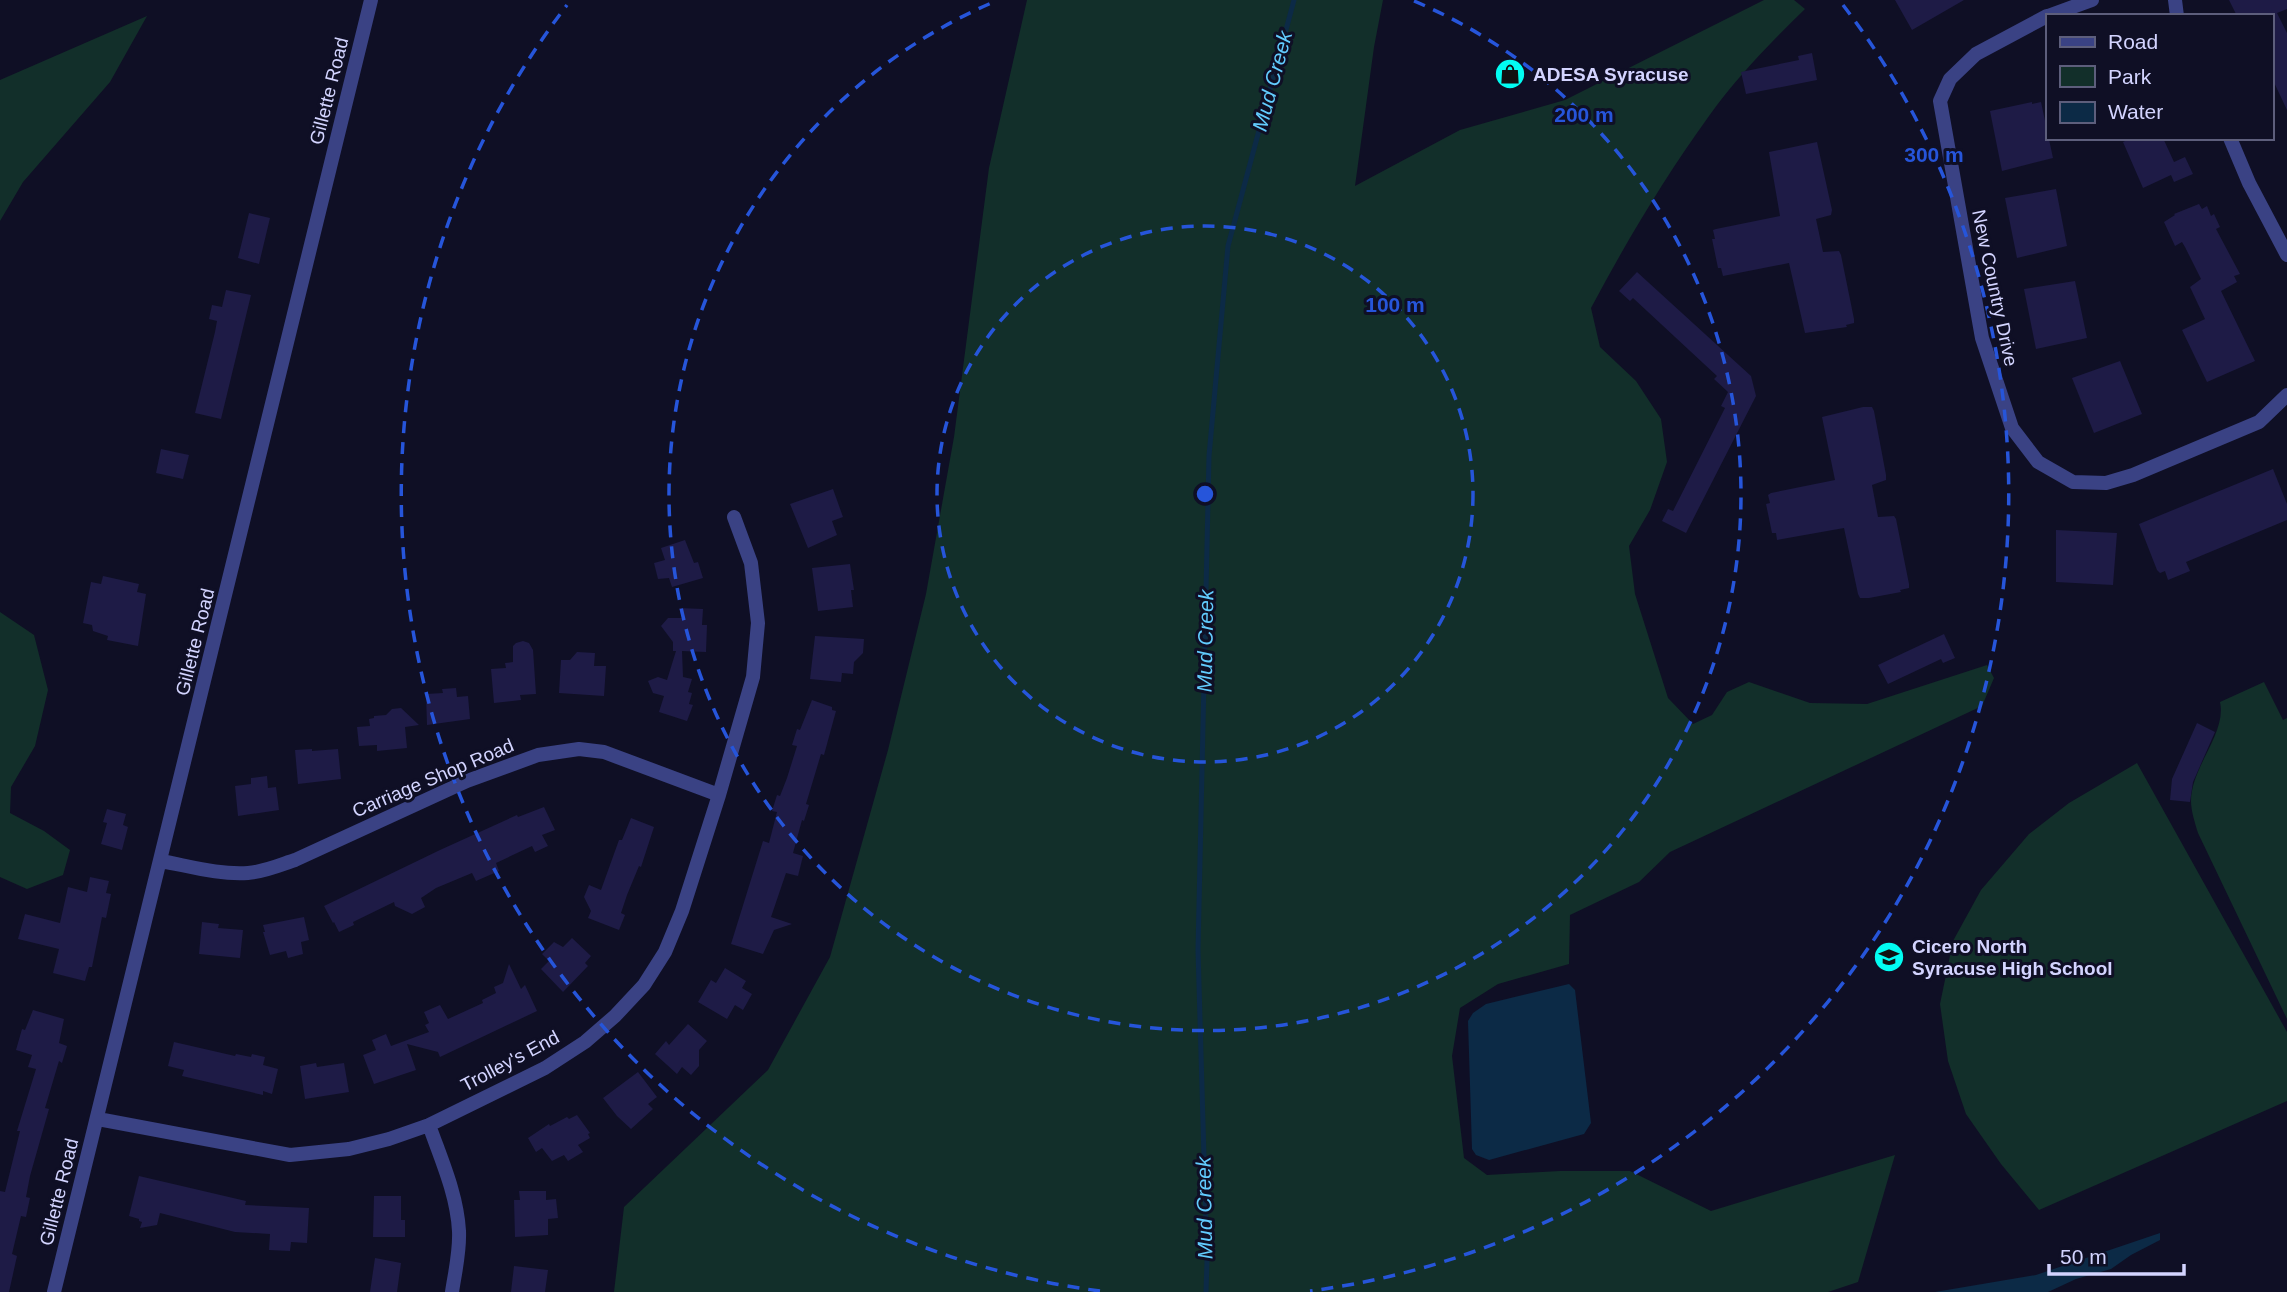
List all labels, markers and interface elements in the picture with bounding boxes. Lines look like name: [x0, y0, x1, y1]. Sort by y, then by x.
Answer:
legend: [2046, 14, 2273, 140]
water label: Mud Creek: [1248, 27, 1297, 134]
text: Road: [2108, 30, 2158, 53]
street label: Gillette Road: [306, 35, 352, 147]
shop icon: ADESA Syracuse: [1493, 57, 1527, 91]
place label: ADESA Syracuse: [1533, 64, 1689, 85]
text: Park: [2108, 65, 2152, 88]
text: Water: [2108, 100, 2163, 123]
text: 200 m: [1554, 103, 1614, 126]
text: 300 m: [1904, 143, 1964, 166]
street label: New Country Drive: [1968, 208, 2022, 368]
text: 100 m: [1365, 293, 1425, 316]
centre of rings: [1193, 482, 1217, 506]
street label: Gillette Road: [172, 586, 218, 698]
water label: Mud Creek: [1193, 588, 1217, 693]
street label: Carriage Shop Road: [349, 734, 517, 822]
place label: Cicero North Syracuse High School: [1912, 936, 2113, 979]
school or university icon: Cicero North Syracuse High School: [1872, 940, 1906, 974]
street label: Trolley's End: [457, 1026, 563, 1096]
street label: Gillette Road: [36, 1136, 82, 1248]
water label: Mud Creek: [1192, 1155, 1216, 1260]
scale bar: [2049, 1232, 2184, 1276]
text: 50 m: [2060, 1245, 2107, 1268]

